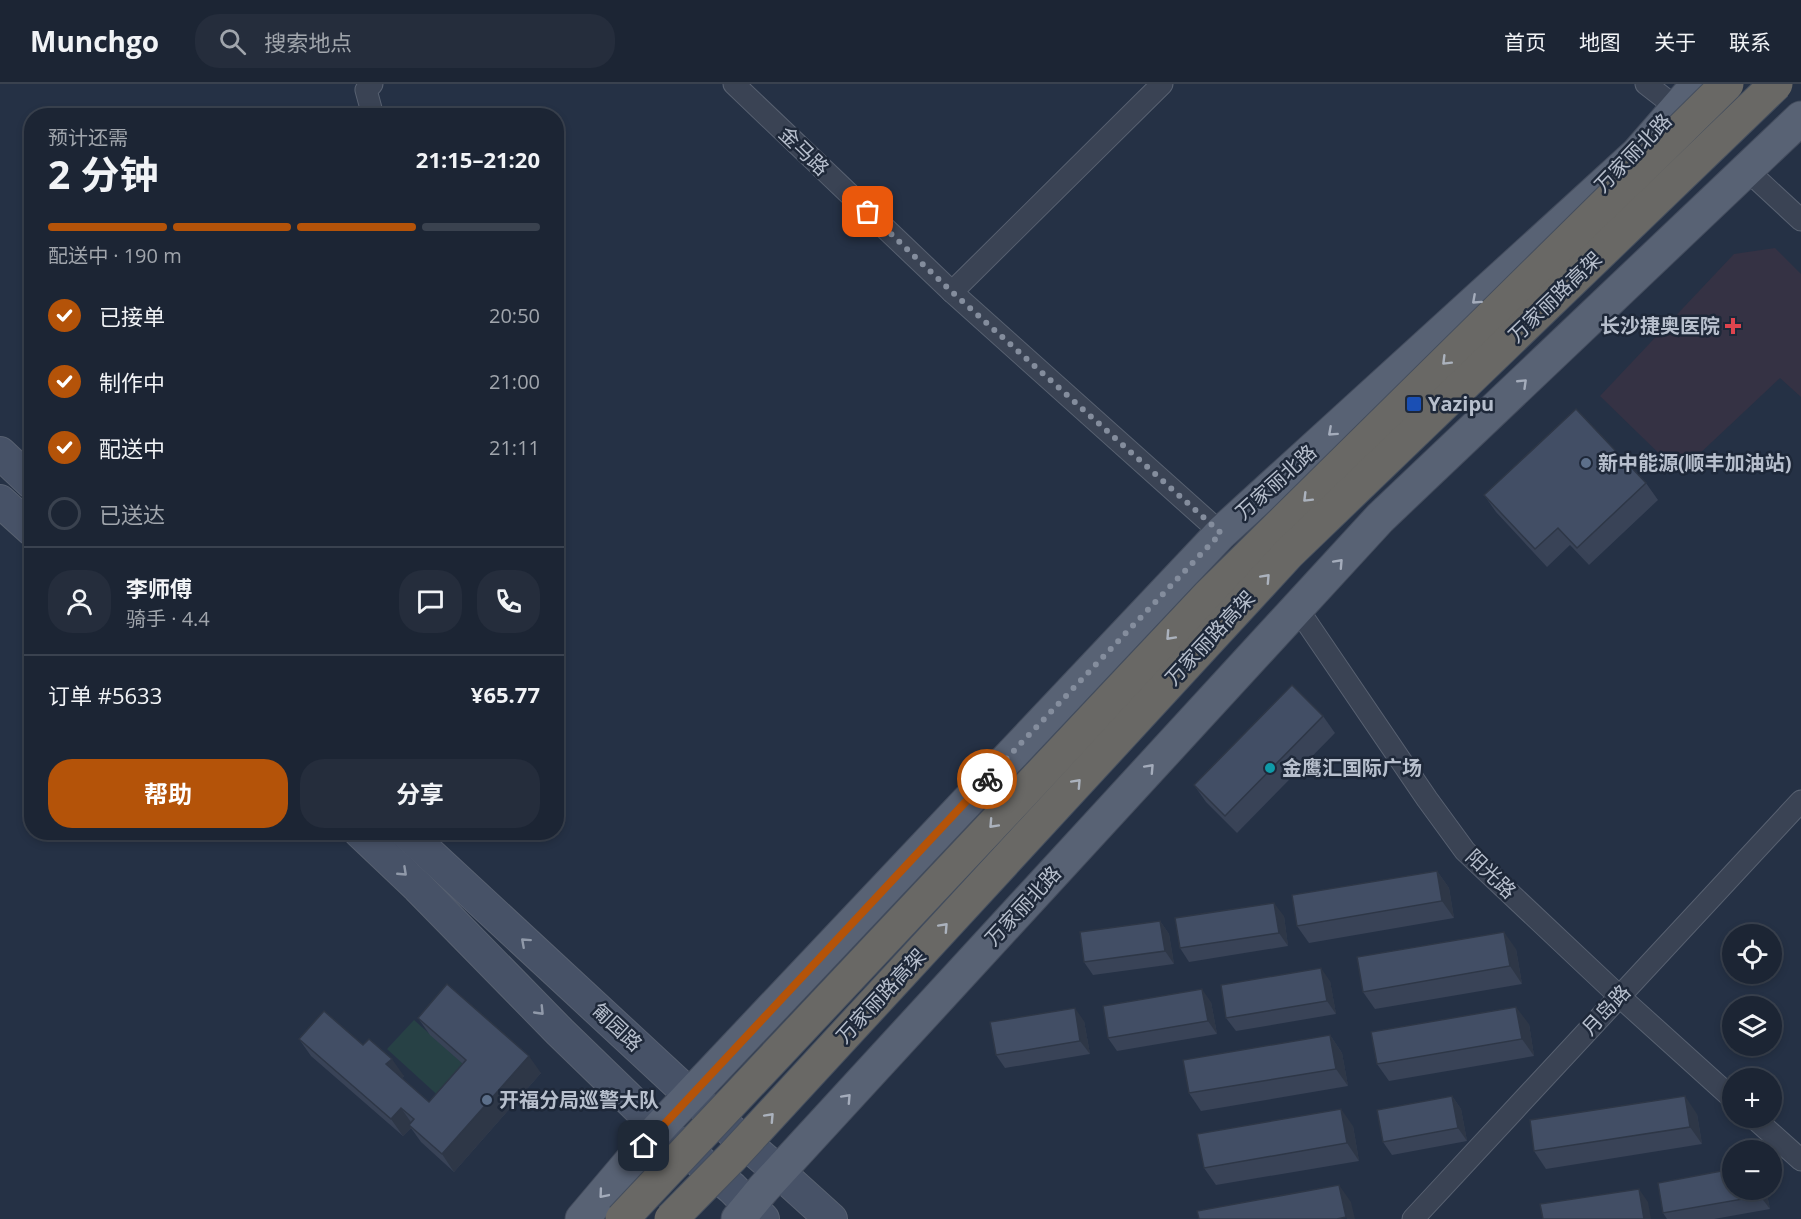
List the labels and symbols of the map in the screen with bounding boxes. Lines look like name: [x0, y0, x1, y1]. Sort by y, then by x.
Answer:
street label: 万家丽北路: [1588, 107, 1677, 198]
street label: 金马路: [773, 120, 835, 181]
pin: [842, 186, 893, 237]
street label: 万家丽路高架: [1502, 245, 1607, 348]
one-way arrow: [1472, 293, 1483, 304]
place label: 长沙捷奥医院: [1600, 312, 1720, 339]
marker: 长沙捷奥医院: [1724, 317, 1742, 335]
one-way arrow: [1443, 354, 1453, 365]
one-way arrow: [1515, 379, 1526, 390]
place label: Yazipu: [1428, 390, 1494, 417]
marker: Yazipu: [1405, 395, 1423, 413]
one-way arrow: [1328, 425, 1339, 436]
street label: 万家丽北路: [1229, 438, 1322, 525]
place label: 新中能源(顺丰加油站): [1598, 449, 1792, 476]
marker: 新中能源(顺丰加油站): [1579, 456, 1593, 470]
one-way arrow: [1304, 490, 1315, 501]
one-way arrow: [1332, 559, 1343, 570]
one-way arrow: [1258, 574, 1269, 585]
street label: 万家丽路高架: [1159, 585, 1260, 691]
one-way arrow: [1166, 629, 1177, 640]
courier: [957, 749, 1017, 809]
place label: 金鹰汇国际广场: [1282, 754, 1422, 781]
marker: 金鹰汇国际广场: [1263, 761, 1277, 775]
one-way arrow: [1143, 765, 1154, 775]
one-way arrow: [1069, 780, 1080, 791]
one-way arrow: [989, 817, 1000, 828]
street label: 阳光路: [1460, 843, 1522, 904]
street label: 万家丽北路: [979, 860, 1067, 951]
one-way arrow: [396, 865, 406, 876]
one-way arrow: [937, 923, 948, 934]
one-way arrow: [521, 938, 532, 949]
street label: 万家丽路高架: [830, 943, 931, 1049]
street label: 月岛路: [1575, 979, 1636, 1041]
street label: 匍园路: [586, 996, 648, 1057]
one-way arrow: [532, 1003, 543, 1014]
place label: 开福分局巡警大队: [499, 1086, 659, 1113]
marker: 开福分局巡警大队: [480, 1093, 494, 1107]
one-way arrow: [840, 1094, 851, 1104]
one-way arrow: [763, 1113, 774, 1123]
pin: [618, 1120, 669, 1171]
one-way arrow: [599, 1187, 610, 1198]

